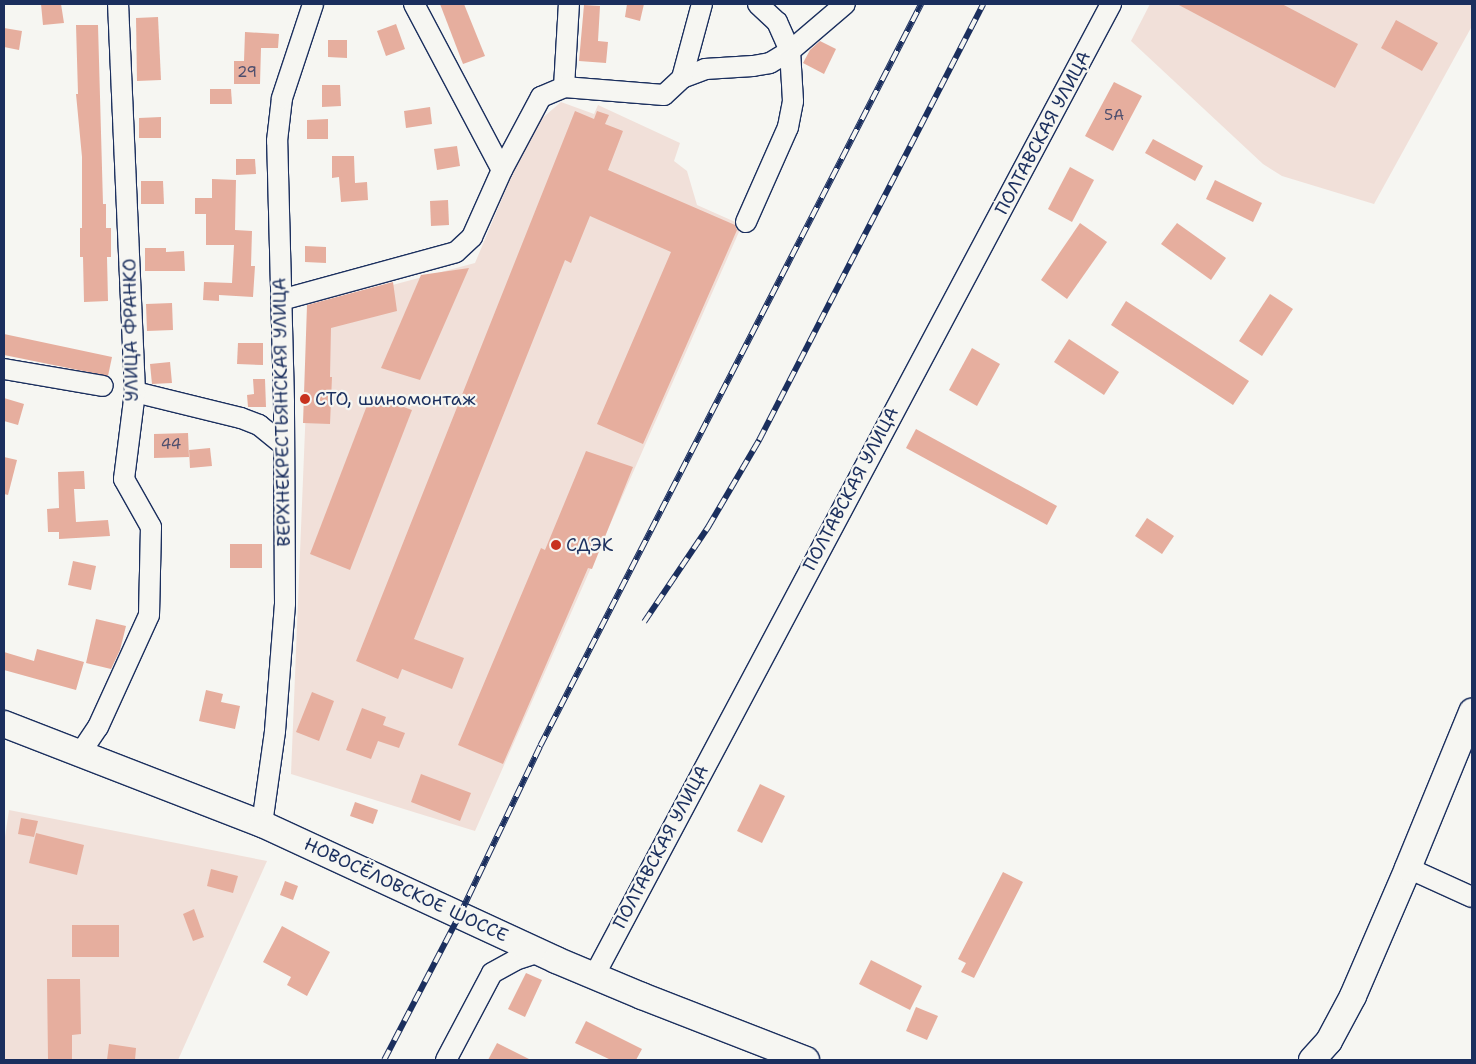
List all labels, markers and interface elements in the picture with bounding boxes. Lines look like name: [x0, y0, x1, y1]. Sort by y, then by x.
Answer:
street label: ПОЛТАВСКАЯ УЛИЦА: [991, 48, 1095, 218]
house number: 29: [237, 64, 257, 82]
house number: 5А: [1104, 107, 1124, 125]
street label: УЛИЦА ФРАНКО: [119, 258, 143, 402]
street label: ВЕРХНЕКРЕСТЬЯНСКАЯ УЛИЦА: [269, 277, 295, 547]
place label: СТО, шиномонтаж: [315, 388, 476, 410]
marker: СТО, шиномонтаж: [299, 393, 311, 405]
street label: ПОЛТАВСКАЯ УЛИЦА: [799, 404, 903, 574]
house number: 44: [161, 436, 181, 454]
place label: СДЭК: [566, 534, 613, 556]
marker: СДЭК: [550, 539, 562, 551]
street label: ПОЛТАВСКАЯ УЛИЦА: [609, 762, 713, 932]
street label: НОВОСЁЛОВСКОЕ ШОССЕ: [301, 833, 511, 947]

